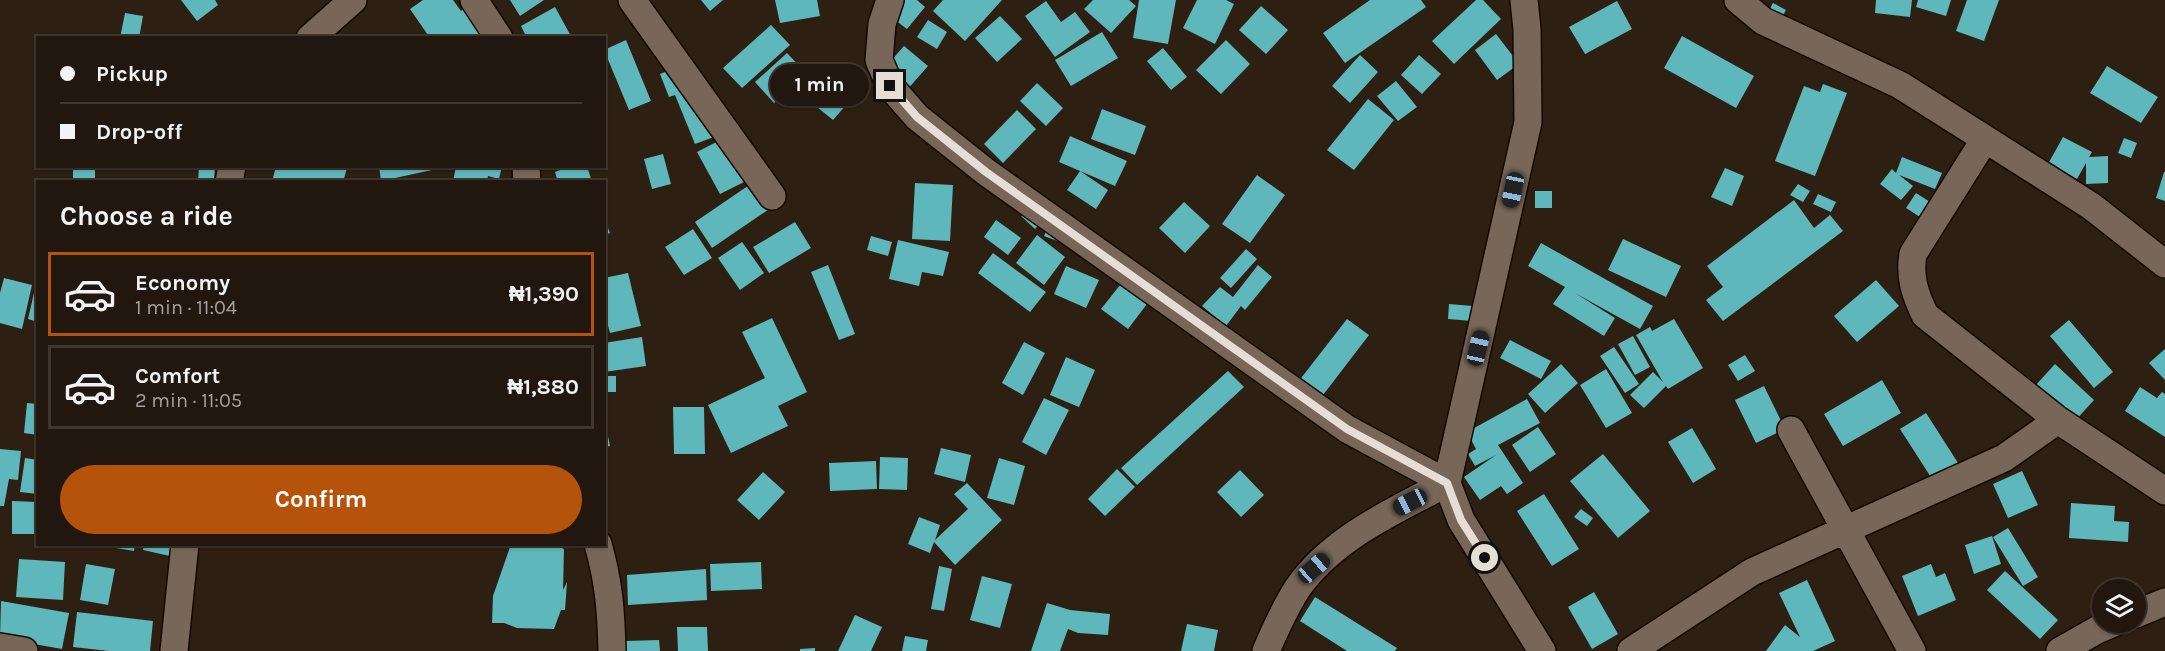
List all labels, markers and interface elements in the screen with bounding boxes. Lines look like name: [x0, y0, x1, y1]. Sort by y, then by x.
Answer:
text: Pickup: [96, 61, 168, 87]
callout: 1 min: [770, 65, 869, 107]
route end: [876, 72, 903, 99]
text: 1 min: [794, 73, 845, 96]
text: Drop-off: [96, 119, 182, 145]
car: [1500, 171, 1526, 209]
text: Choose a ride: [60, 200, 233, 232]
icon: car: [63, 267, 117, 321]
text: Economy: [135, 270, 230, 296]
text: ₦1,390: [509, 281, 579, 307]
text: 1 min · 11:04: [135, 296, 237, 319]
car: [1465, 328, 1491, 368]
icon: car: [63, 360, 117, 414]
text: Comfort: [135, 363, 220, 389]
text: ₦1,880: [507, 374, 579, 400]
text: 2 min · 11:05: [135, 389, 242, 412]
button: Confirm: [60, 465, 582, 534]
car: [1390, 486, 1430, 518]
route start: [1471, 544, 1498, 571]
car: [1295, 549, 1333, 587]
map controls: [2092, 579, 2146, 633]
button: layers: [2092, 579, 2146, 633]

